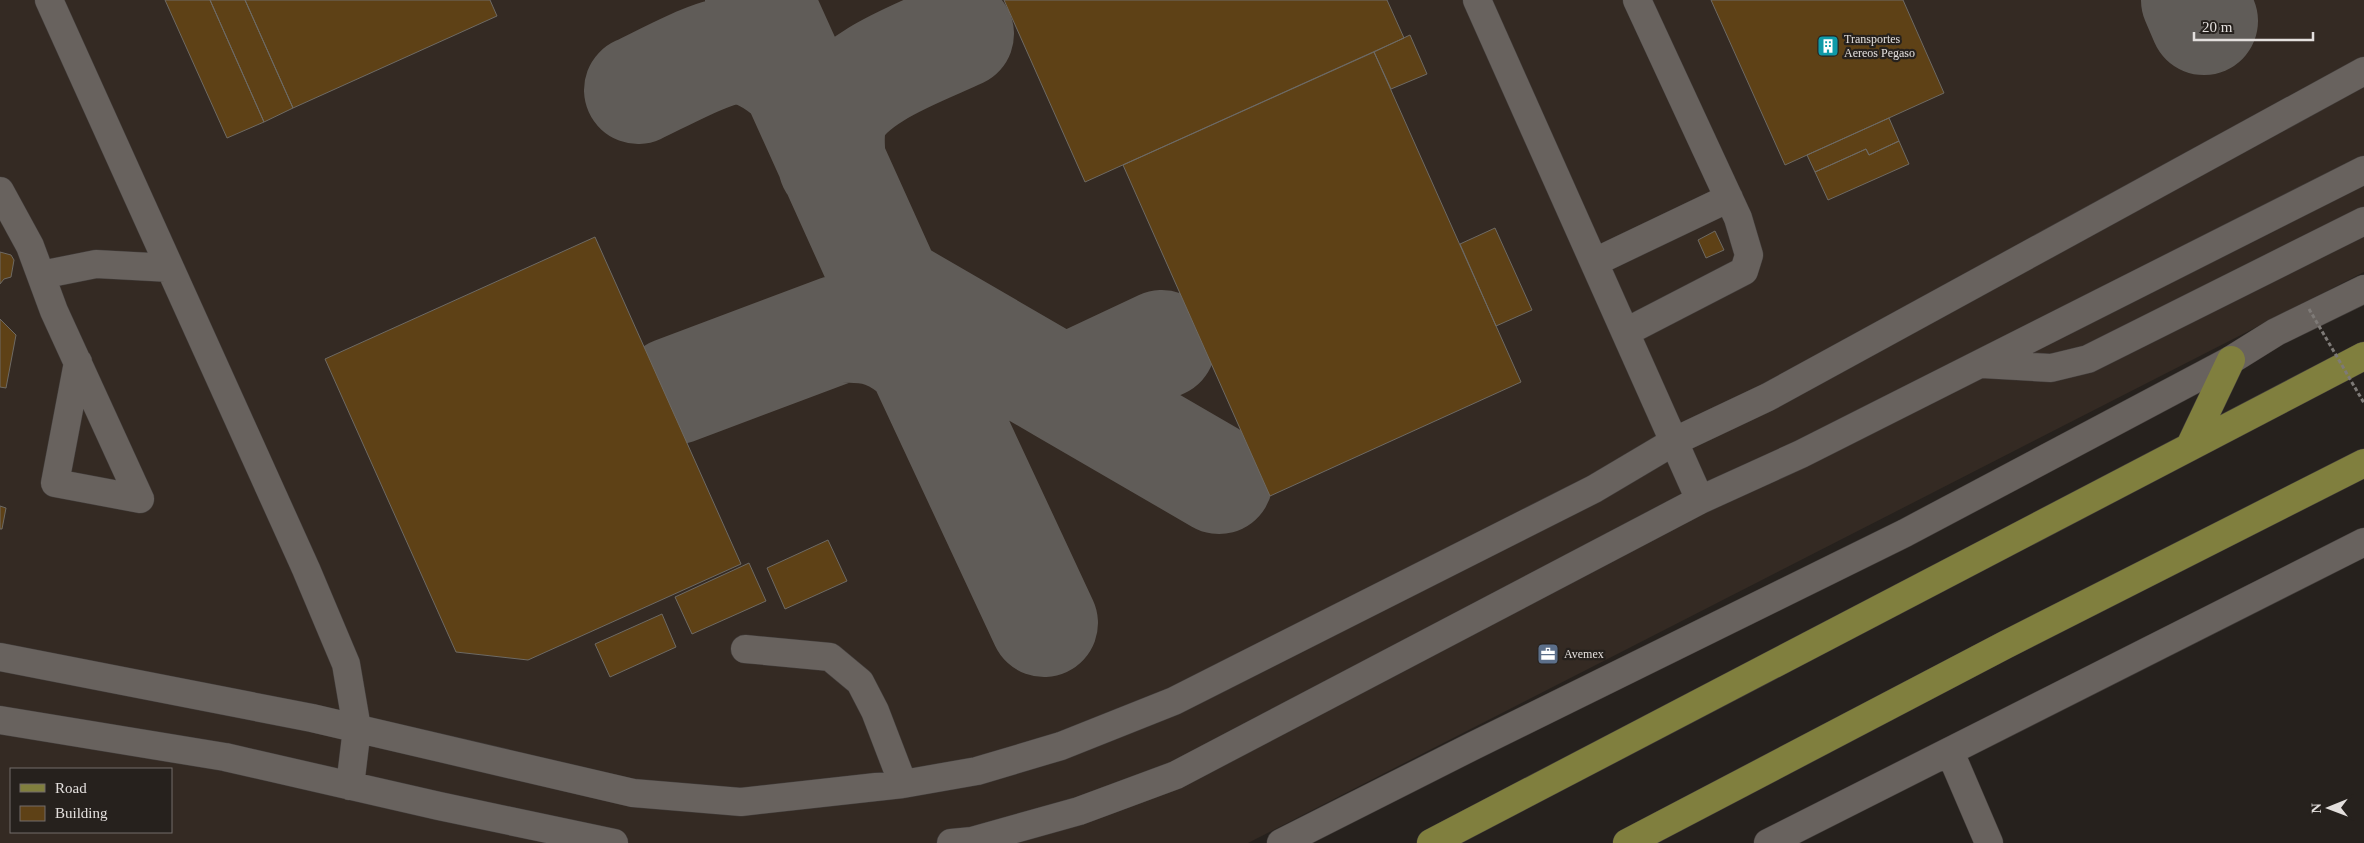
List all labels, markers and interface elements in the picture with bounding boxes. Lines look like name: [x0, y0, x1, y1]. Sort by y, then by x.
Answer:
scale bar: [2194, 10, 2313, 42]
text: 20 m: [2202, 19, 2233, 35]
place label: Transportes Aereos Pegaso: [1844, 32, 1915, 60]
building icon: Transportes Aereos Pegaso: [1816, 34, 1840, 58]
office icon: Avemex: [1536, 642, 1560, 666]
place label: Avemex: [1564, 647, 1604, 661]
legend: [10, 768, 172, 833]
text: Road: [55, 780, 87, 796]
north arrow: [2304, 783, 2354, 833]
text: N: [2309, 803, 2324, 813]
text: Building: [55, 805, 108, 821]

